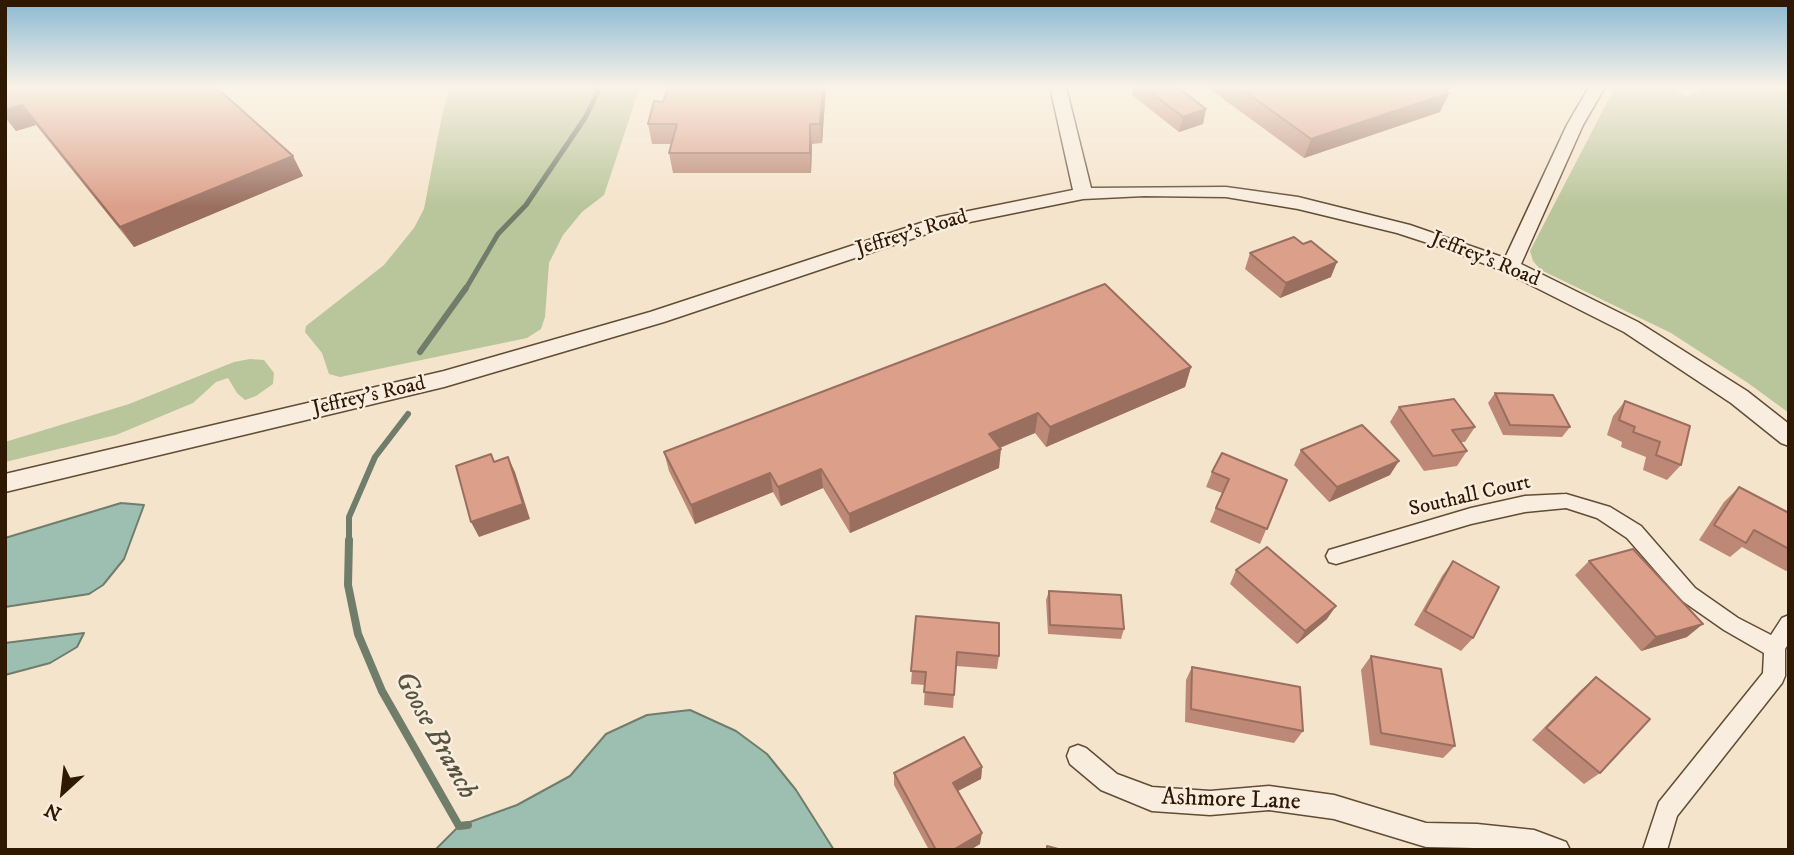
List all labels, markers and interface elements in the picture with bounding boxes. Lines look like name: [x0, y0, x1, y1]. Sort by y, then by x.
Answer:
street label: Jeffrey's Road: [853, 205, 971, 263]
street label: Jeffrey's Road: [1427, 227, 1543, 293]
street label: Jeffrey's Road: [310, 372, 428, 422]
street label: Southall Court: [1407, 471, 1533, 523]
water label: Goose Branch: [385, 666, 483, 806]
north arrow: [28, 757, 98, 827]
street label: Ashmore Lane: [1161, 784, 1301, 818]
text: N: [41, 797, 65, 825]

